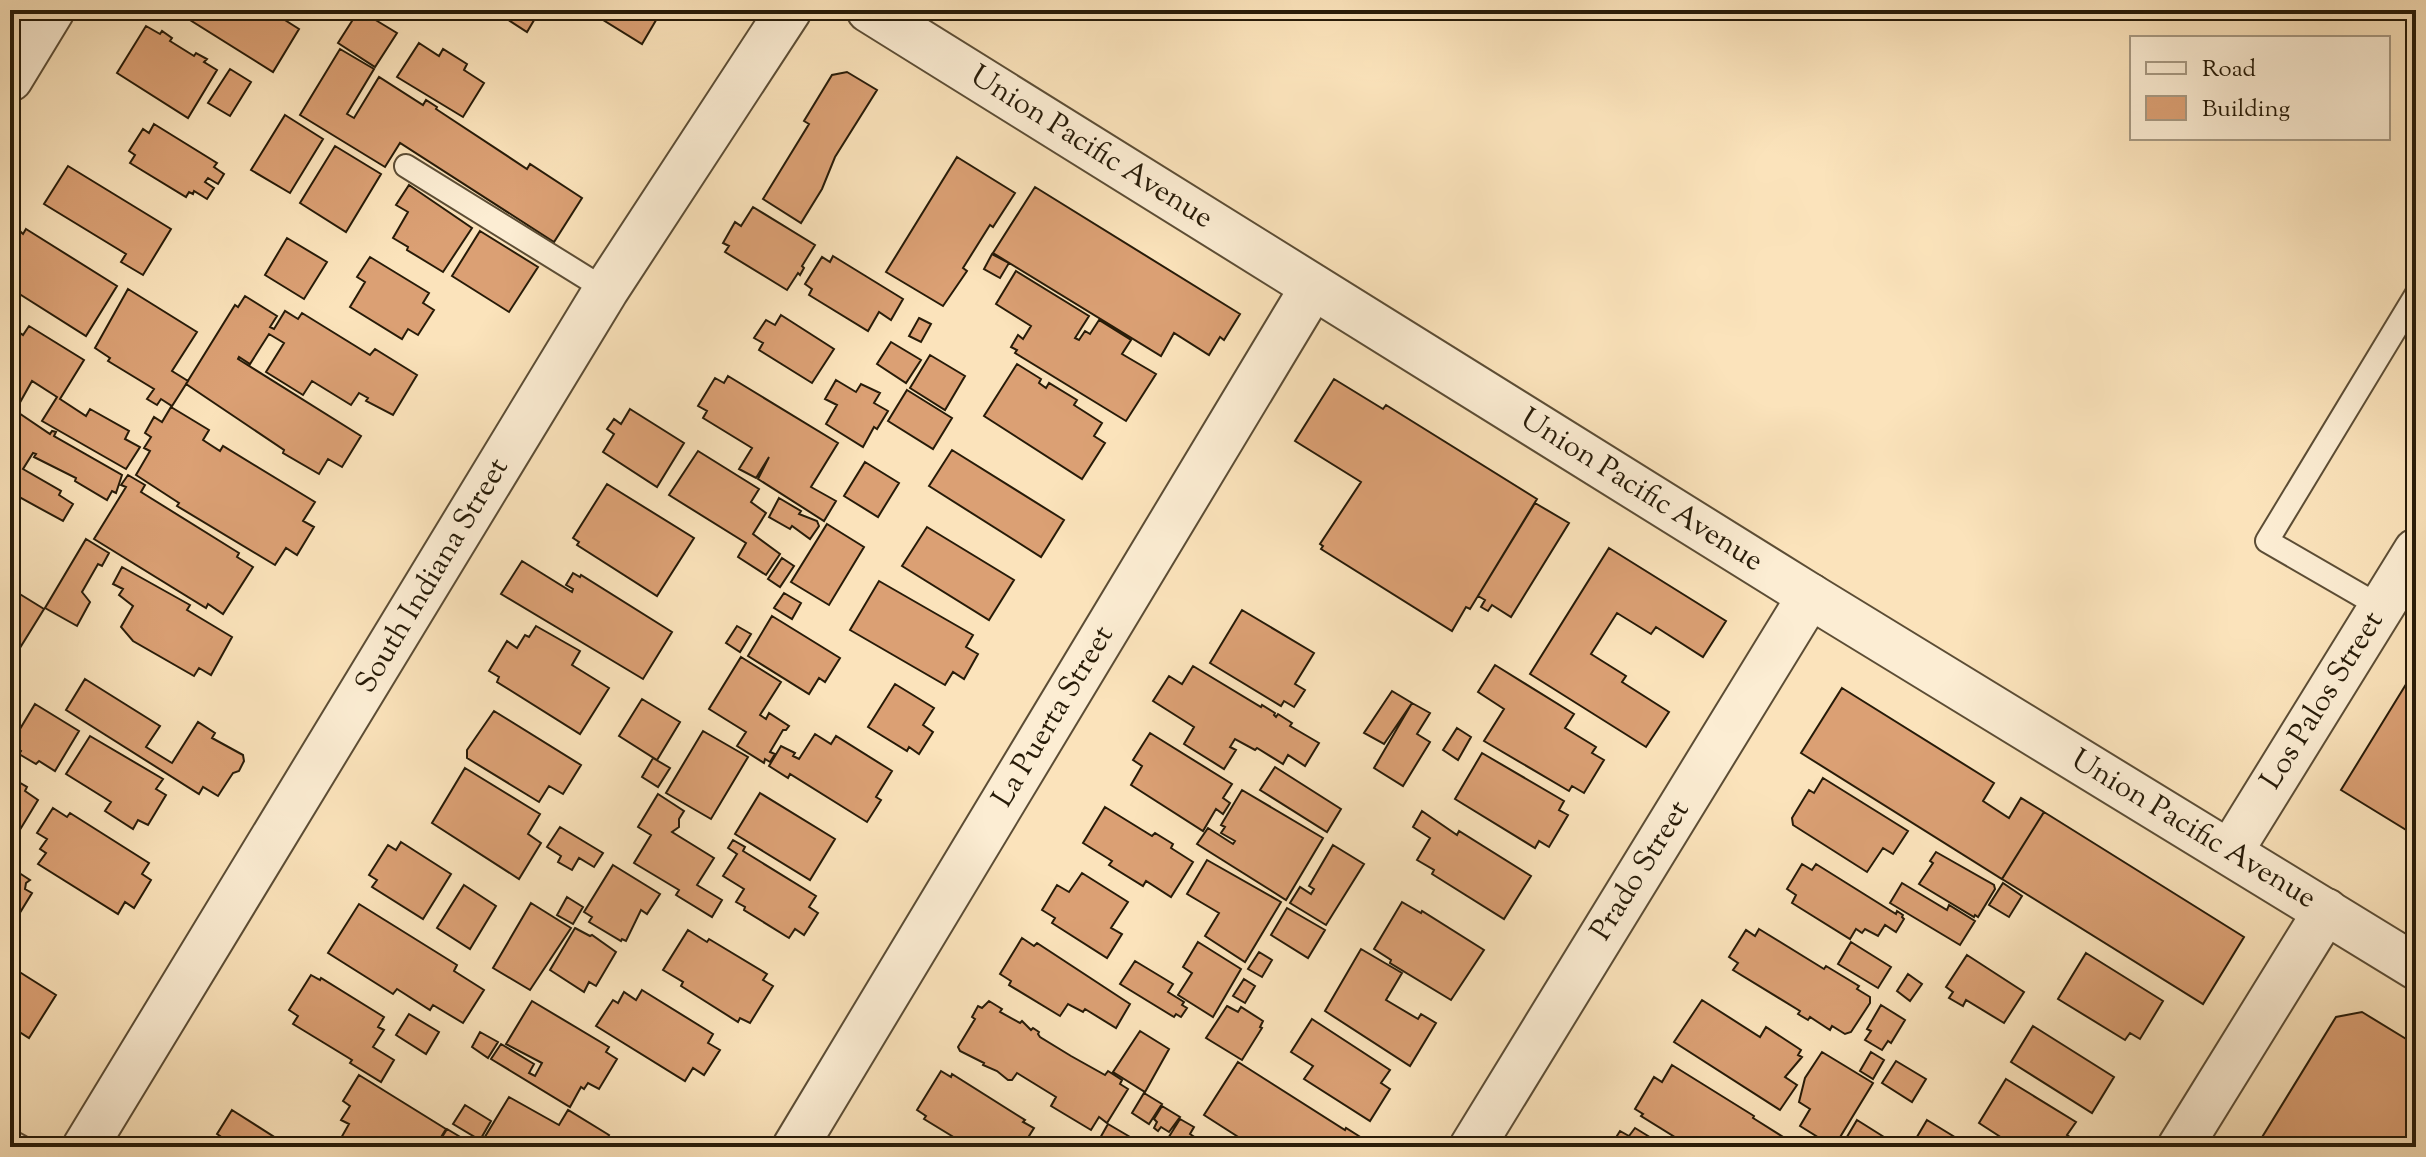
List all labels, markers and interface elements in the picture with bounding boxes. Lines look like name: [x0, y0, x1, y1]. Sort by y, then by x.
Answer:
legend: [2130, 36, 2390, 140]
text: Road: [2202, 53, 2256, 87]
street label: Union Pacific Avenue: [961, 56, 1221, 240]
text: Building: [2202, 93, 2291, 127]
street label: Union Pacific Avenue: [1511, 399, 1771, 583]
street label: South Indiana Street: [346, 450, 520, 702]
street label: Los Palos Street: [2251, 603, 2395, 799]
street label: La Puerta Street: [983, 618, 1125, 816]
street label: Union Pacific Avenue: [2062, 740, 2324, 920]
street label: Prado Street: [1581, 793, 1701, 949]

